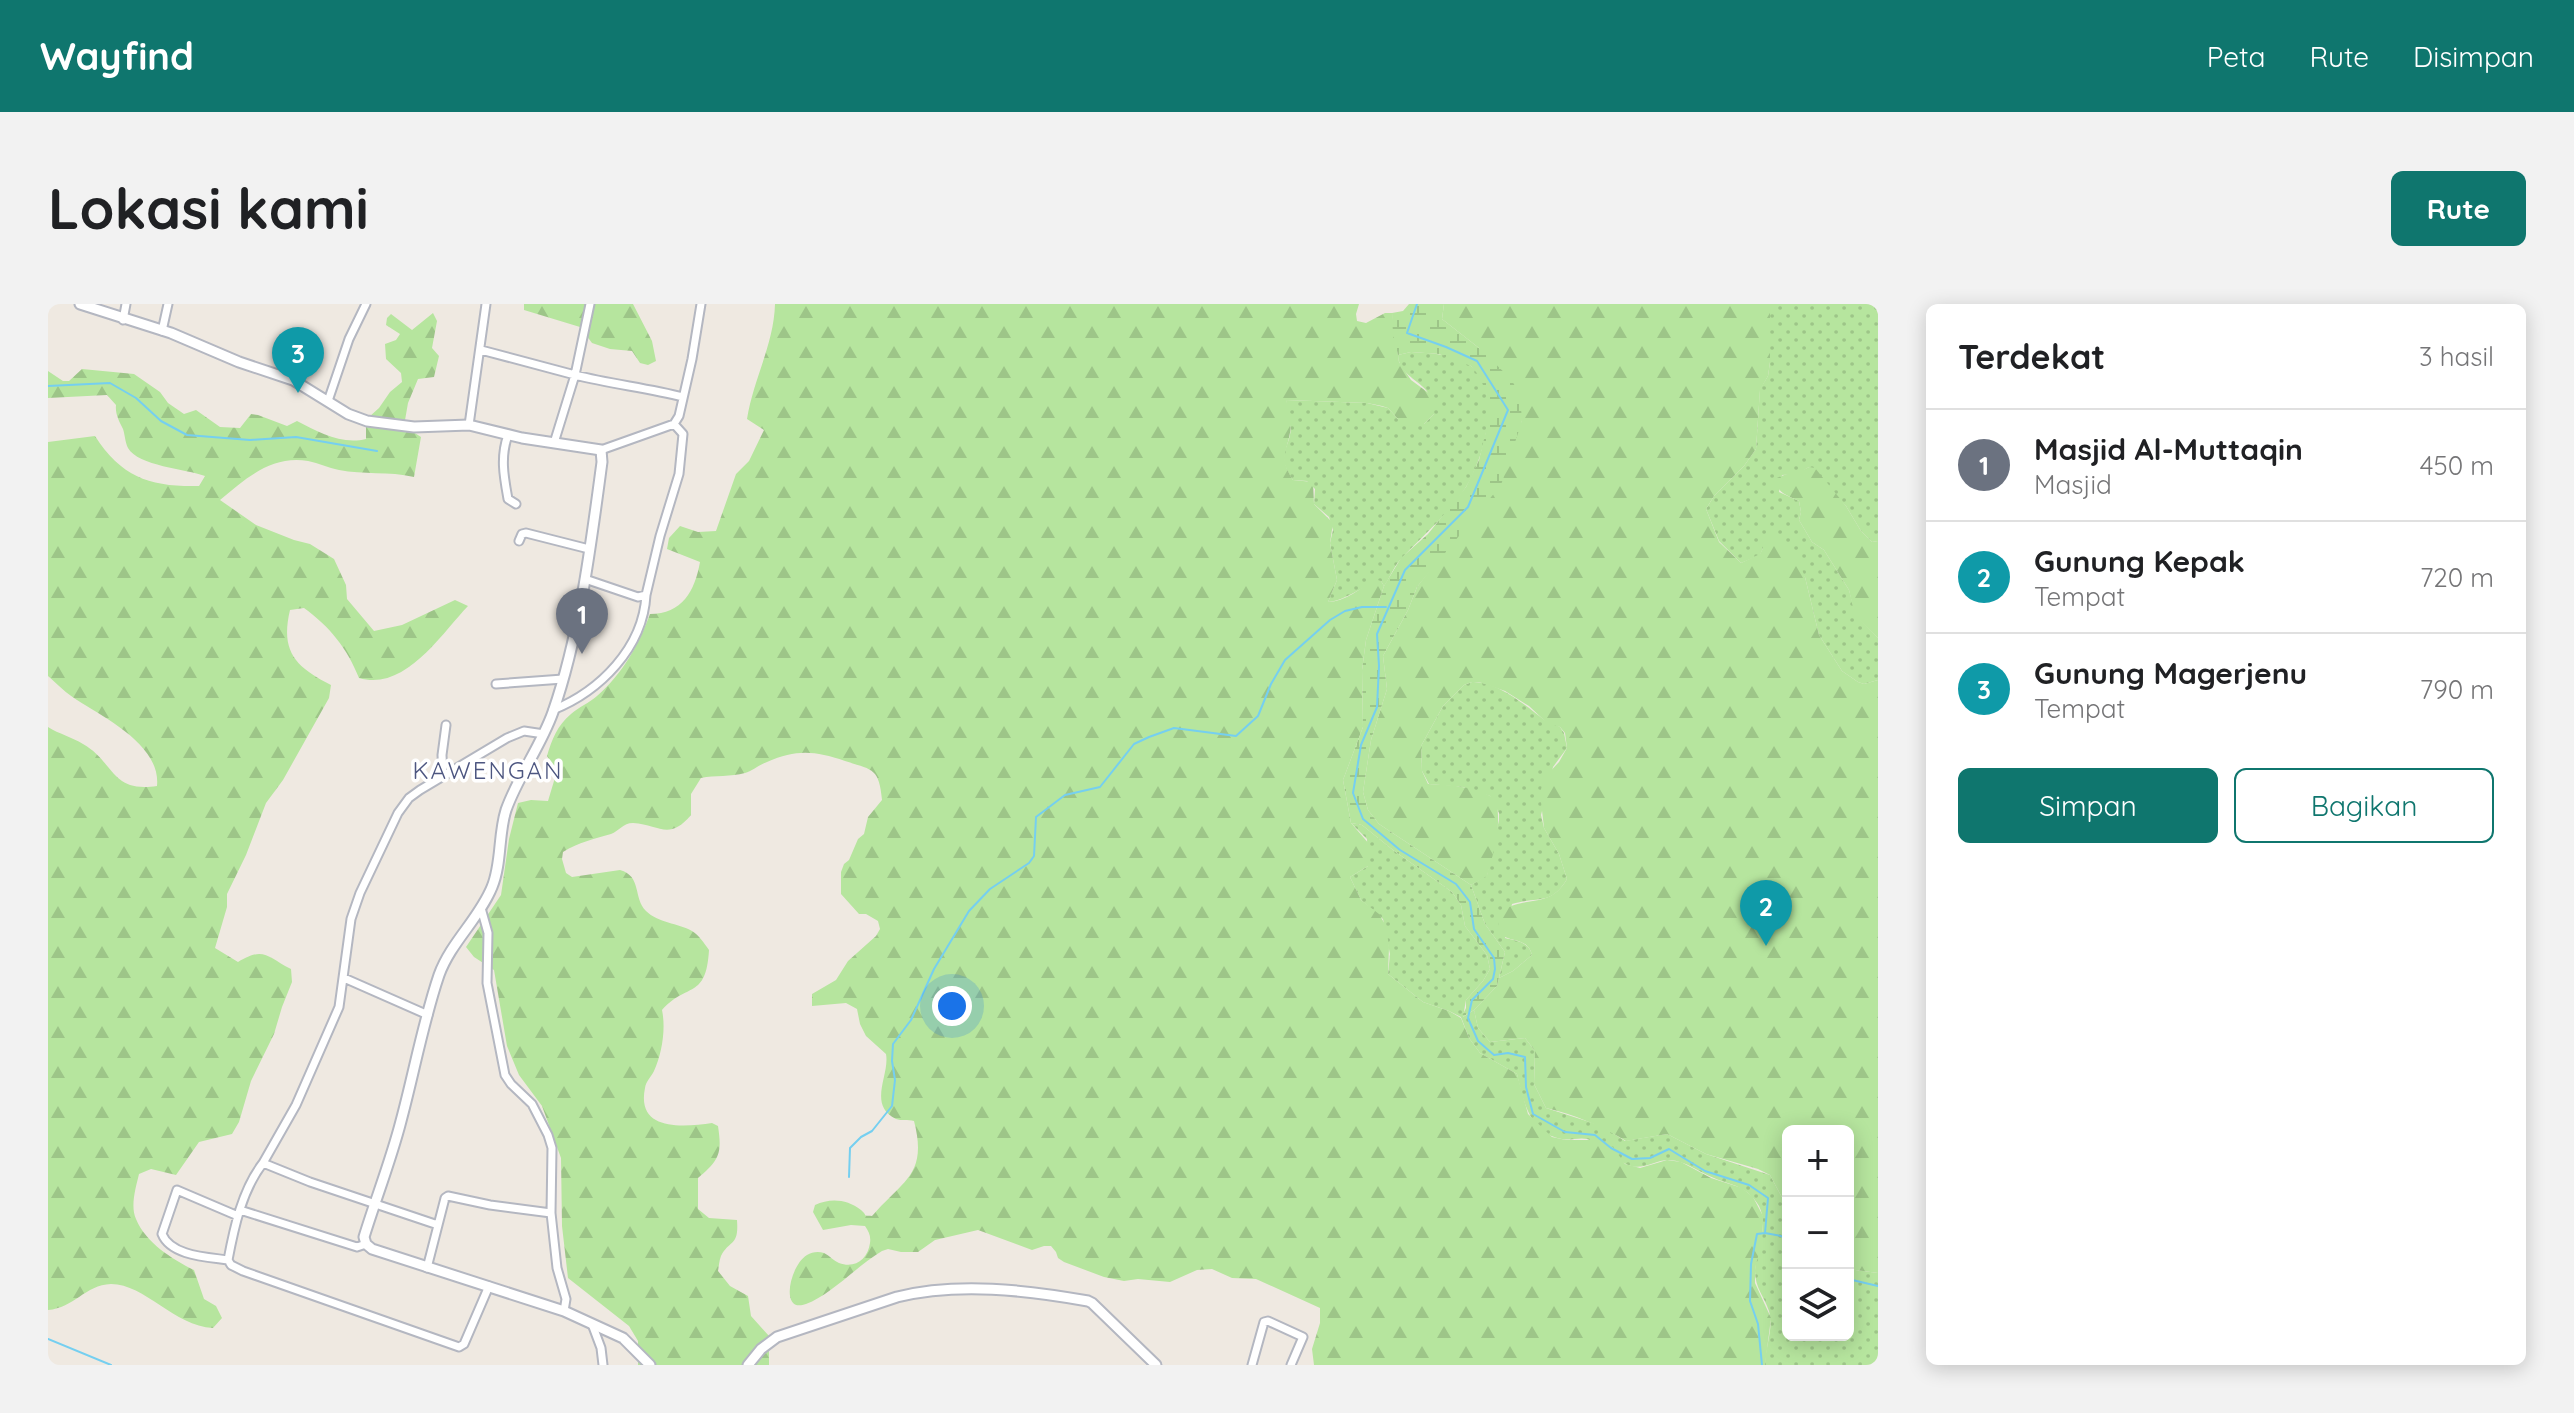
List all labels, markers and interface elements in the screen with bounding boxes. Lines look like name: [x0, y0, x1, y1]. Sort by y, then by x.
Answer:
text: Wayfind: [40, 32, 194, 80]
text: Peta: [2207, 39, 2266, 74]
text: Rute: [2310, 39, 2369, 74]
text: Disimpan: [2413, 39, 2534, 74]
button: Rute: [2391, 171, 2526, 246]
text: Lokasi kami: [48, 173, 369, 243]
pin: 3: [272, 327, 324, 393]
text: Terdekat: [1958, 335, 2105, 378]
text: 3 hasil: [2419, 340, 2494, 373]
text: Masjid Al-Muttaqin: [2034, 430, 2303, 468]
text: 1: [1979, 449, 1989, 482]
text: 450 m: [2420, 449, 2494, 482]
text: Masjid: [2034, 468, 2112, 501]
text: Gunung Kepak: [2034, 542, 2245, 580]
text: 2: [1977, 561, 1991, 594]
text: 720 m: [2420, 561, 2494, 594]
text: Tempat: [2034, 580, 2125, 613]
pin: 1: [556, 588, 608, 654]
text: Gunung Magerjenu: [2034, 654, 2307, 692]
text: 3: [1977, 673, 1991, 706]
text: 790 m: [2420, 673, 2494, 706]
text: Tempat: [2034, 692, 2125, 725]
district label: KAWENGAN: [412, 755, 564, 785]
button: Simpan: [1958, 768, 2218, 843]
button: Bagikan: [2234, 768, 2494, 843]
pin: 2: [1740, 880, 1792, 946]
your location: [932, 986, 972, 1026]
map controls: [1782, 1125, 1854, 1341]
button: +: [1782, 1125, 1854, 1197]
button: −: [1782, 1197, 1854, 1269]
button: layers: [1782, 1269, 1854, 1341]

